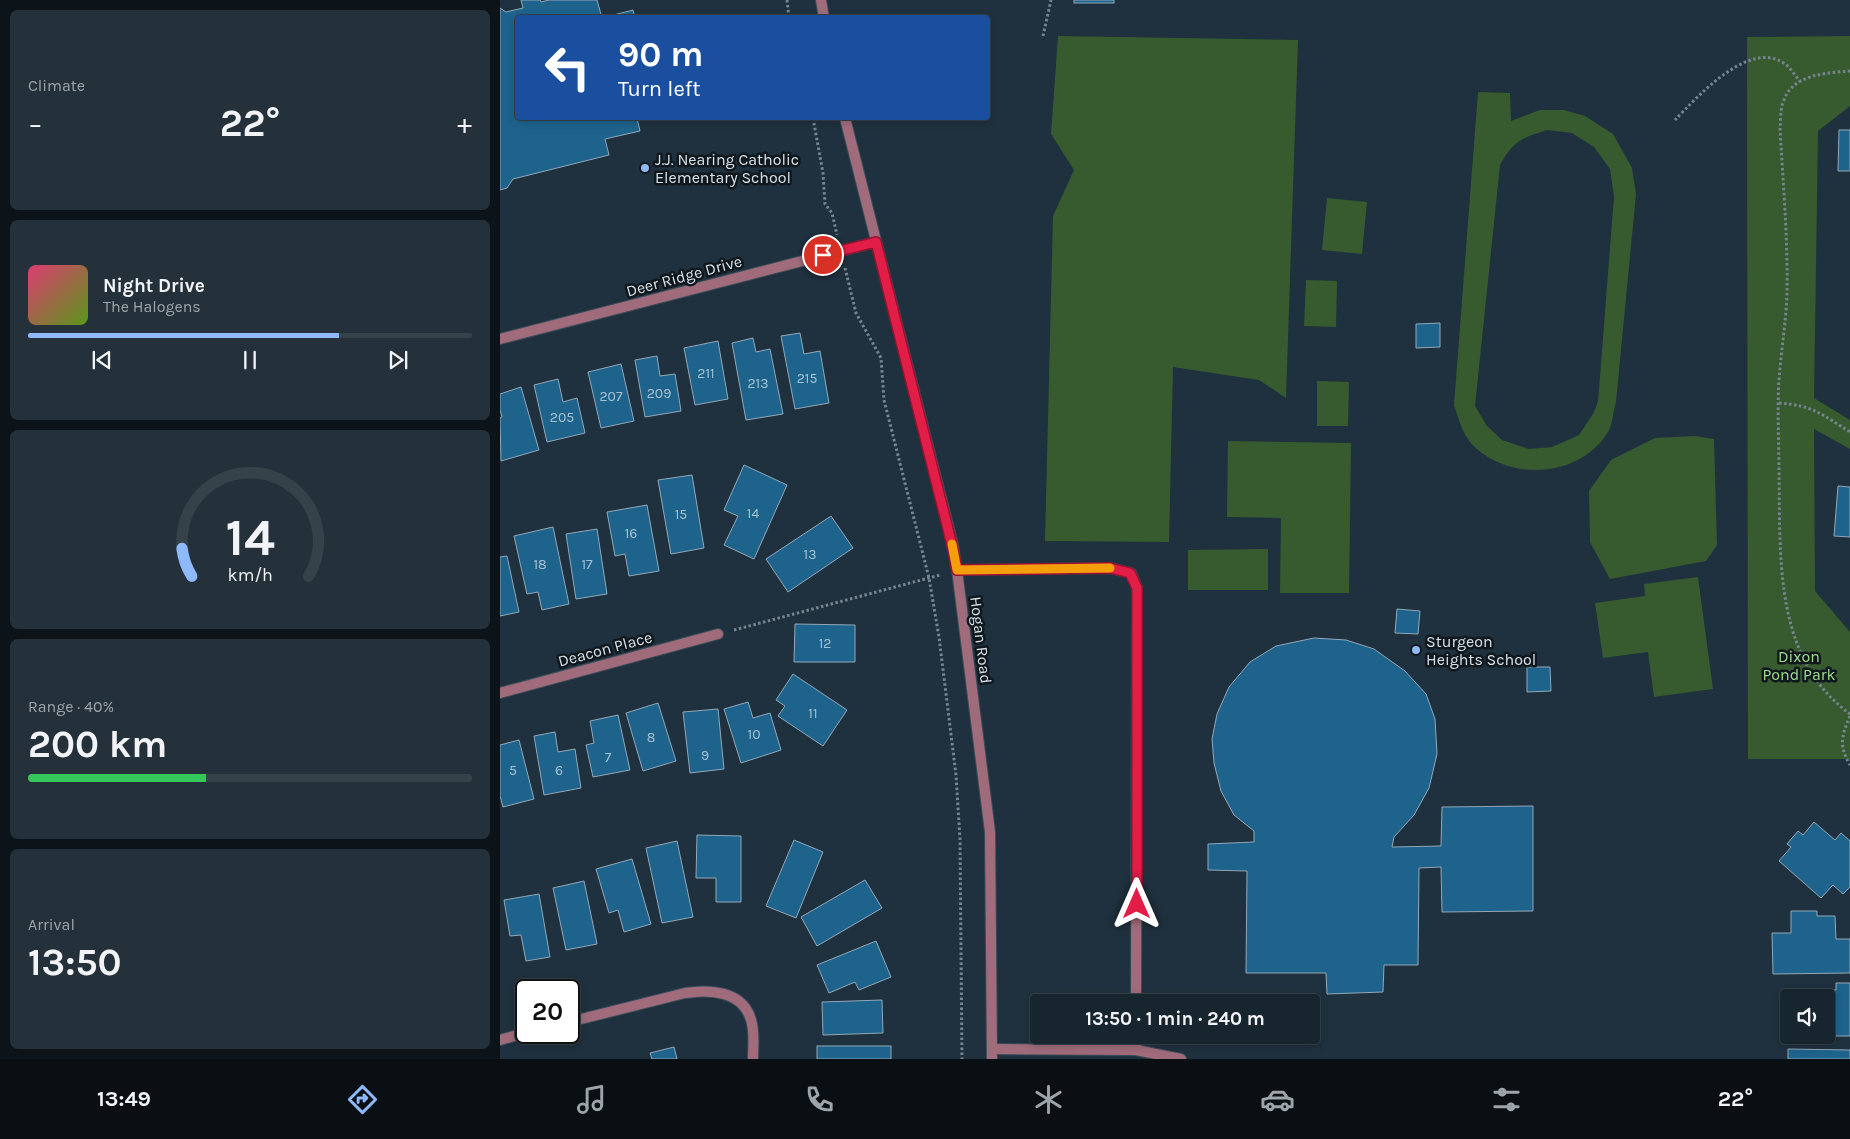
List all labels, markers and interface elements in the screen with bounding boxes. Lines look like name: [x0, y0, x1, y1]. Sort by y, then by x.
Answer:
text: 90 m: [618, 34, 704, 75]
icon: left: [535, 35, 600, 100]
text: Climate: [28, 76, 85, 95]
text: Turn left: [618, 76, 701, 102]
text: 22°: [220, 101, 280, 146]
text: −: [28, 107, 43, 140]
text: +: [457, 107, 472, 140]
place label: J.J. Nearing Catholic Elementary School: [655, 150, 799, 187]
marker: J.J. Nearing Catholic Elementary School: [639, 162, 651, 174]
pin: [802, 234, 844, 276]
icon: arrive: [809, 241, 837, 269]
street label: Deer Ridge Drive: [624, 251, 744, 301]
text: Night Drive: [103, 275, 205, 297]
text: The Halogens: [103, 297, 201, 316]
icon: previous: [88, 346, 116, 374]
icon: pause: [236, 346, 264, 374]
icon: next: [384, 346, 412, 374]
house number: 211: [697, 365, 715, 382]
house number: 215: [797, 370, 817, 387]
house number: 213: [747, 375, 769, 392]
house number: 209: [647, 385, 671, 402]
house number: 207: [600, 388, 623, 405]
house number: 205: [550, 409, 574, 426]
house number: 14: [747, 505, 759, 522]
house number: 15: [675, 506, 687, 523]
text: 14: [225, 507, 275, 568]
house number: 16: [625, 525, 637, 542]
house number: 13: [804, 546, 816, 563]
house number: 18: [533, 556, 547, 573]
house number: 17: [581, 556, 593, 573]
text: km/h: [227, 565, 273, 586]
street label: Hogan Road: [966, 595, 996, 685]
street label: Deacon Place: [556, 627, 654, 671]
place label: Sturgeon Heights School: [1426, 632, 1536, 669]
house number: 12: [819, 635, 831, 652]
marker: Sturgeon Heights School: [1410, 644, 1422, 656]
park label: Dixon Pond Park: [1763, 647, 1836, 684]
text: Range · 40%: [28, 697, 114, 716]
house number: 11: [808, 705, 818, 722]
text: 200 km: [28, 722, 167, 767]
house number: 10: [748, 726, 760, 743]
house number: 8: [647, 729, 655, 746]
house number: 9: [701, 747, 709, 764]
house number: 7: [605, 749, 612, 766]
house number: 5: [509, 762, 517, 779]
house number: 6: [555, 762, 563, 779]
position arrow: [1110, 877, 1162, 929]
text: Arrival: [28, 915, 75, 934]
text: 13:50: [28, 940, 122, 985]
speed limit sign: 20: [515, 979, 580, 1044]
map controls: [1780, 989, 1835, 1044]
button: sound: [1780, 989, 1835, 1044]
text: 13:50 · 1 min · 240 m: [1085, 1008, 1265, 1030]
icon: directions: [345, 1082, 380, 1117]
icon: music: [574, 1082, 609, 1117]
icon: phone: [802, 1082, 837, 1117]
icon: climate: [1031, 1082, 1066, 1117]
icon: car: [1260, 1082, 1295, 1117]
icon: filters: [1489, 1082, 1524, 1117]
text: 13:49: [97, 1086, 151, 1112]
text: 22°: [1718, 1086, 1753, 1112]

